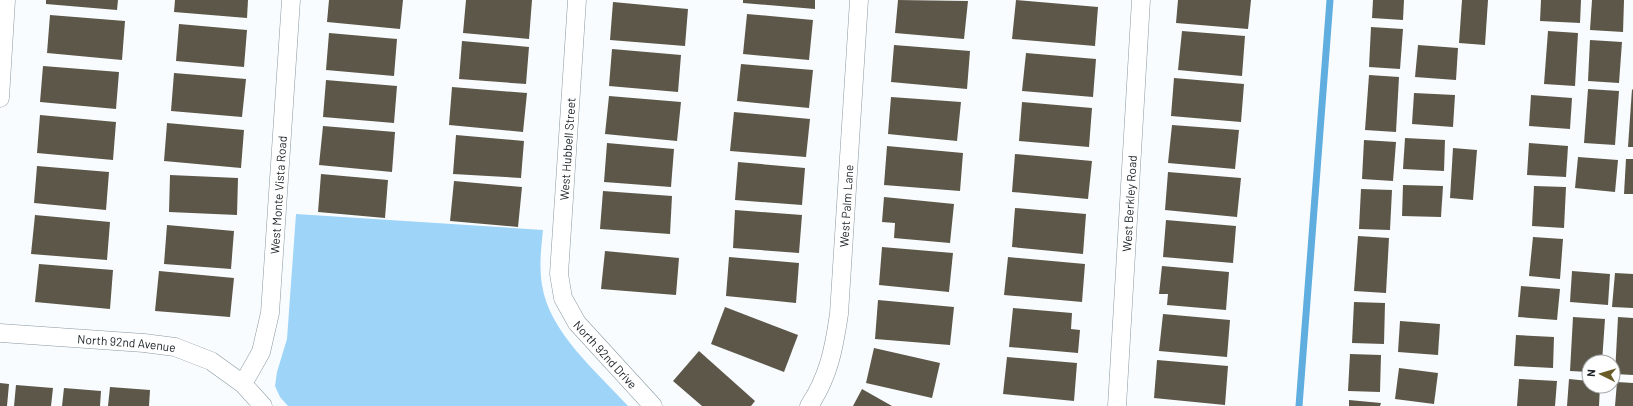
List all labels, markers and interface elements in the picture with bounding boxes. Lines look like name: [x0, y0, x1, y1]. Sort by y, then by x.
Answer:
street label: West Hubbell Street: [556, 97, 578, 201]
street label: West Monte Vista Road: [267, 135, 289, 255]
street label: West Berkley Road: [1119, 155, 1139, 252]
street label: West Palm Lane: [836, 164, 856, 248]
street label: North 92nd Drive: [571, 317, 640, 391]
street label: North 92nd Avenue: [77, 331, 177, 354]
north arrow: [1581, 354, 1621, 394]
text: N: [1584, 369, 1597, 377]

